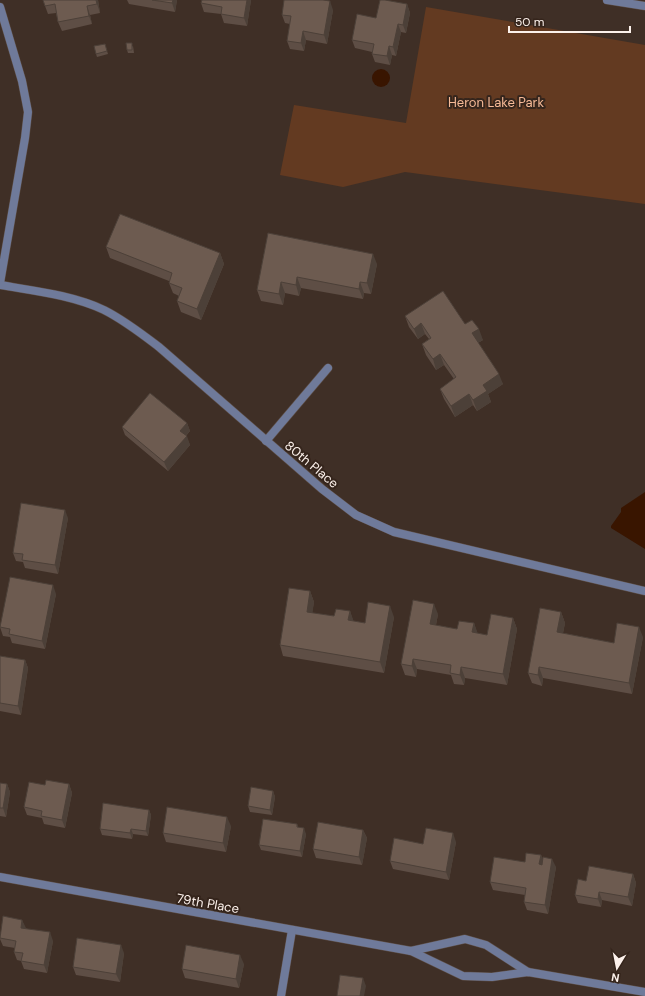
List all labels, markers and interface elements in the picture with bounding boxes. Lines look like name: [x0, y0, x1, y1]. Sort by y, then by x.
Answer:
scale bar: [509, 8, 630, 34]
text: 50 m: [515, 14, 544, 30]
park label: Heron Lake Park: [448, 94, 544, 111]
street label: 80th Place: [281, 437, 342, 492]
street label: 79th Place: [175, 890, 240, 917]
north arrow: [597, 948, 637, 988]
text: N: [610, 970, 620, 985]

